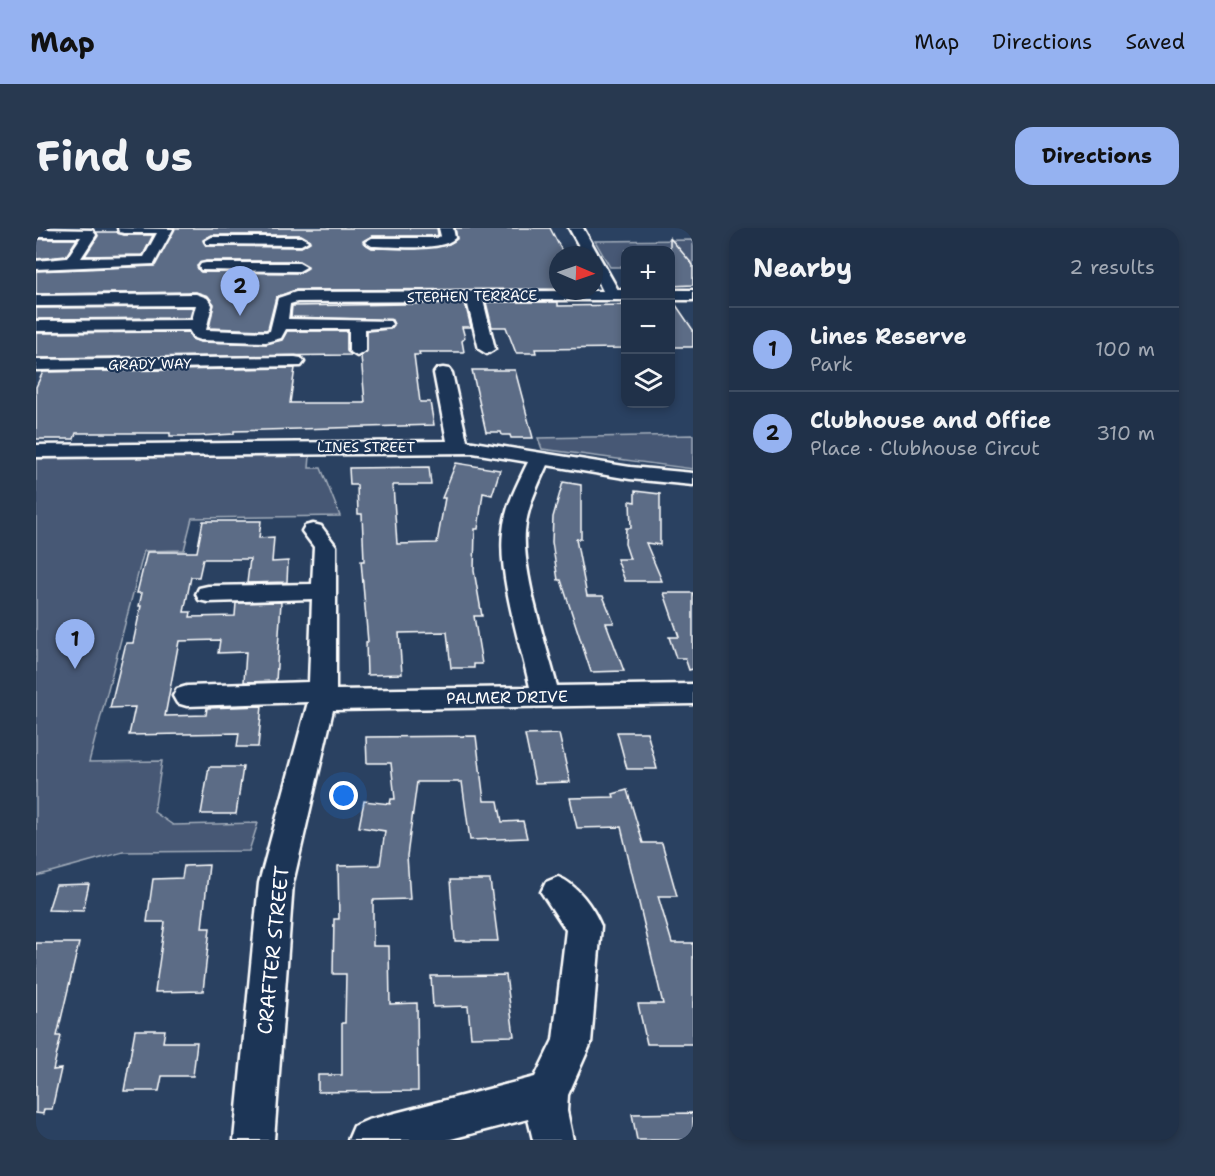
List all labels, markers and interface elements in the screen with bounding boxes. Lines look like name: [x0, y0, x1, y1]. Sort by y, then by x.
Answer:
text: Map: [30, 23, 95, 61]
text: Map: [914, 28, 959, 56]
text: Directions: [992, 28, 1092, 56]
text: Saved: [1125, 28, 1185, 56]
button: Directions: [1015, 127, 1179, 185]
text: Find us: [36, 128, 193, 184]
north arrow: [549, 246, 603, 300]
map controls: [621, 246, 675, 408]
button: +: [621, 246, 675, 300]
text: Nearby: [753, 250, 852, 285]
text: 2 results: [1069, 254, 1155, 280]
pin: 2: [220, 266, 260, 316]
street label: STEPHEN TERRACE: [407, 286, 537, 306]
button: −: [621, 300, 675, 354]
text: Lines Reserve: [810, 322, 967, 351]
text: 1: [768, 336, 777, 362]
text: 100 m: [1095, 336, 1155, 362]
text: Park: [810, 351, 853, 377]
street label: GRADY WAY: [108, 354, 192, 374]
button: layers: [621, 354, 675, 408]
text: Clubhouse and Office: [810, 406, 1051, 435]
text: 2: [766, 420, 780, 446]
text: 310 m: [1096, 420, 1155, 446]
text: Place · Clubhouse Circut: [810, 435, 1040, 461]
street label: LINES STREET: [317, 438, 415, 456]
pin: 1: [56, 620, 94, 669]
street label: PALMER DRIVE: [446, 686, 568, 709]
your location: [329, 781, 358, 810]
street label: CRAFTER STREET: [251, 864, 295, 1036]

